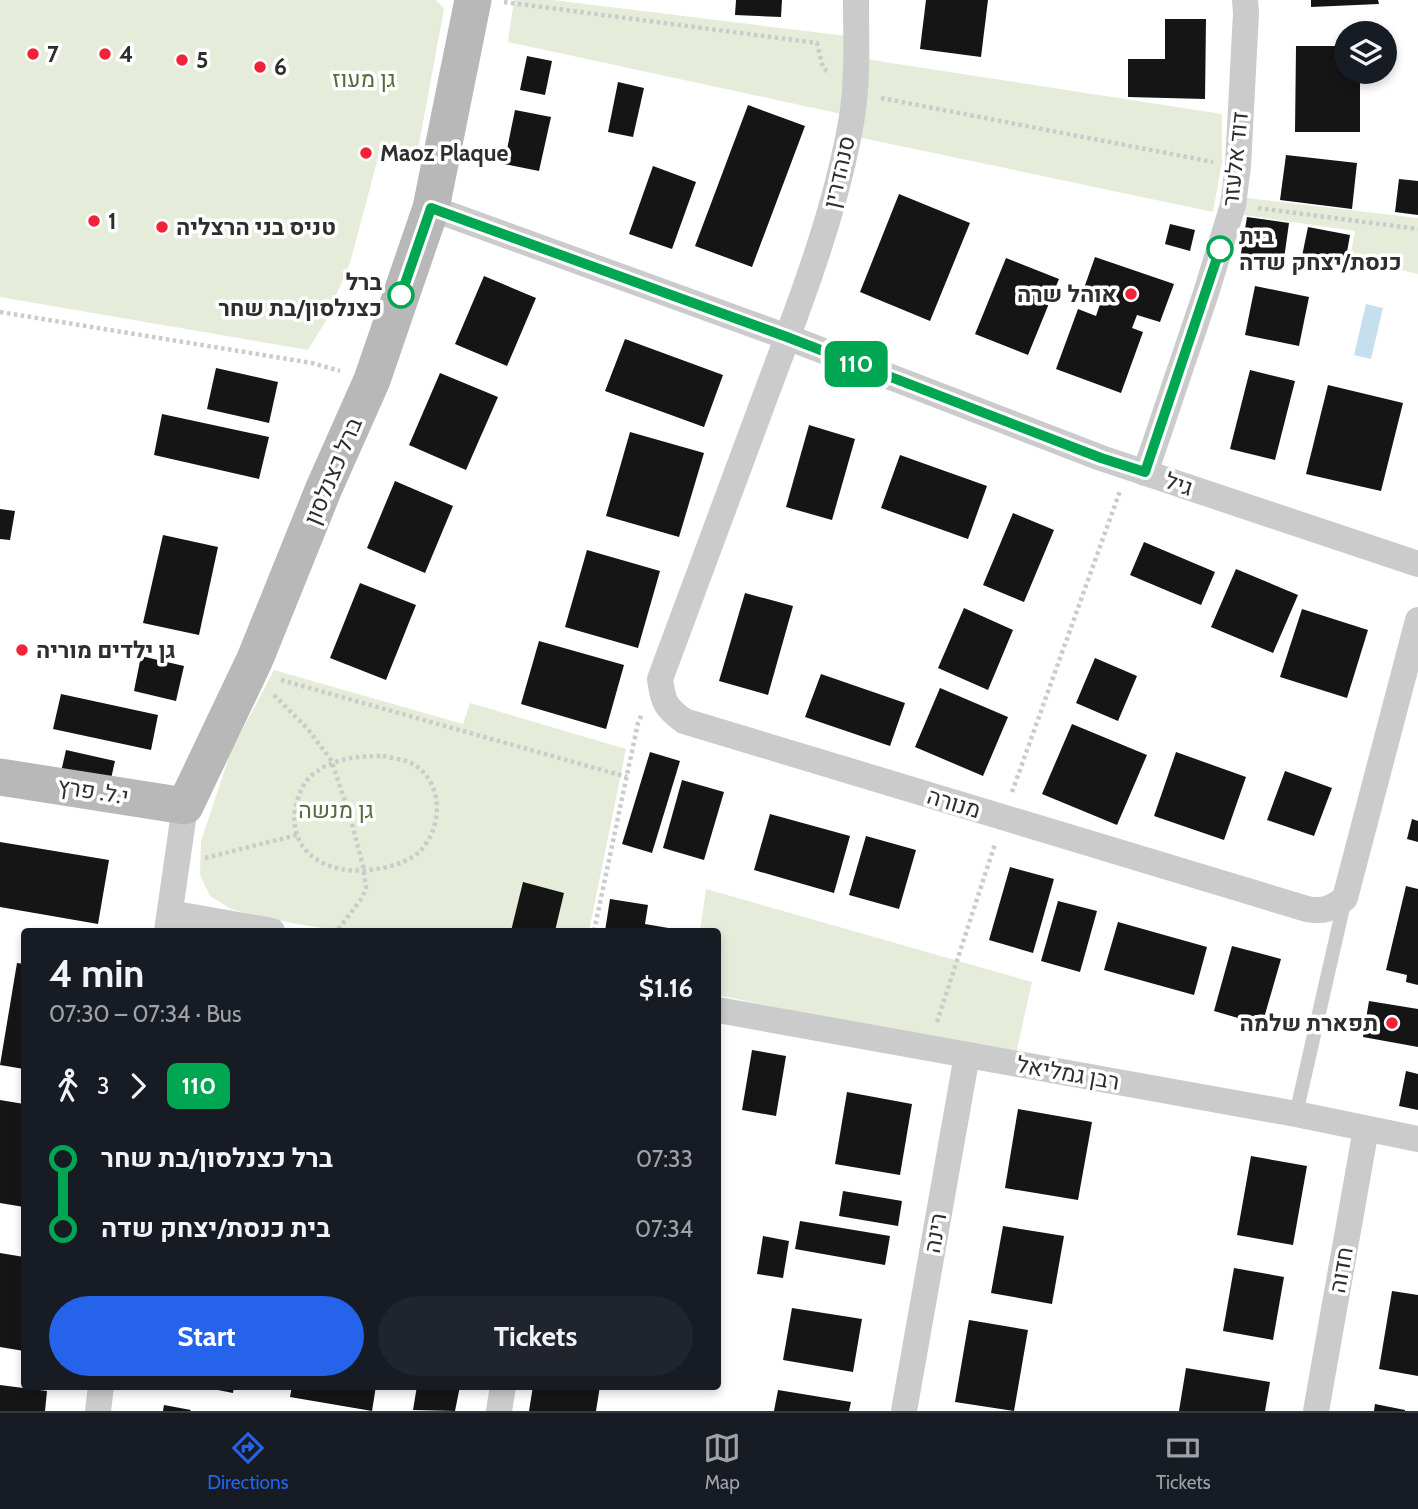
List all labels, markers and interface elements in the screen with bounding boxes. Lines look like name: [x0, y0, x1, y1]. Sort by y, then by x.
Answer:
map controls: [1334, 21, 1397, 84]
button: layers: [1334, 21, 1397, 84]
place label: 7: [47, 40, 59, 68]
place label: 4: [119, 40, 133, 68]
marker: 7: [25, 46, 41, 62]
marker: 4: [97, 46, 113, 62]
place label: 5: [196, 46, 208, 74]
marker: 5: [174, 52, 190, 68]
place label: 6: [274, 53, 287, 81]
marker: 6: [252, 59, 268, 75]
park label: גן מעוז: [332, 65, 396, 93]
street label: דוד אלעזר: [1216, 110, 1254, 208]
street label: סנהדרין: [817, 133, 861, 211]
place label: Maoz Plaque: [380, 139, 508, 167]
marker: Maoz Plaque: [358, 145, 374, 161]
place label: 1: [108, 207, 117, 235]
marker: 1: [86, 213, 102, 229]
place label: טניס בני הרצליה: [176, 213, 336, 241]
marker: טניס בני הרצליה: [154, 219, 170, 235]
place label: בית כנסת/יצחק שדה: [1239, 222, 1402, 276]
marker: בית כנסת/יצחק שדה: [1207, 236, 1233, 262]
place label: ברל כצנלסון/בת שחר: [218, 268, 383, 322]
place label: אוהל שרה: [1017, 280, 1117, 308]
marker: ברל כצנלסון/בת שחר: [388, 282, 414, 308]
marker: אוהל שרה: [1123, 286, 1139, 302]
line badge: 110: [816, 341, 896, 387]
text: 110: [839, 349, 873, 378]
street label: ברל כצנלסון: [298, 413, 368, 529]
street label: גיל: [1161, 466, 1197, 502]
place label: גן ילדים מוריה: [36, 636, 176, 664]
marker: גן ילדים מוריה: [14, 642, 30, 658]
street label: י.ל. פרץ: [55, 772, 131, 810]
street label: מנורה: [924, 782, 984, 824]
park label: גן מנשה: [298, 796, 374, 824]
text: 4 min: [49, 950, 144, 997]
text: $1.16: [639, 972, 693, 1004]
text: 07:30 – 07:34 · Bus: [49, 1000, 241, 1028]
place label: תפארת שלמה: [1239, 1009, 1378, 1037]
marker: תפארת שלמה: [1384, 1015, 1400, 1031]
street label: רבן גמליאל: [1014, 1050, 1122, 1096]
icon: walk: [49, 1067, 87, 1105]
icon: forward: [119, 1067, 157, 1105]
text: 110: [181, 1071, 216, 1100]
text: 3: [97, 1072, 109, 1100]
text: ברל כצנלסון/בת שחר: [101, 1142, 333, 1174]
text: 07:33: [636, 1145, 693, 1173]
street label: רינה: [918, 1211, 952, 1255]
text: בית כנסת/יצחק שדה: [101, 1212, 330, 1244]
text: 07:34: [635, 1215, 693, 1243]
street label: חדוה: [1323, 1245, 1359, 1295]
button: Start: [49, 1296, 364, 1376]
button: Tickets: [378, 1296, 693, 1376]
tab: Directions: [207, 1429, 289, 1494]
tab: Map: [703, 1429, 741, 1494]
tab: Tickets: [1156, 1429, 1211, 1494]

